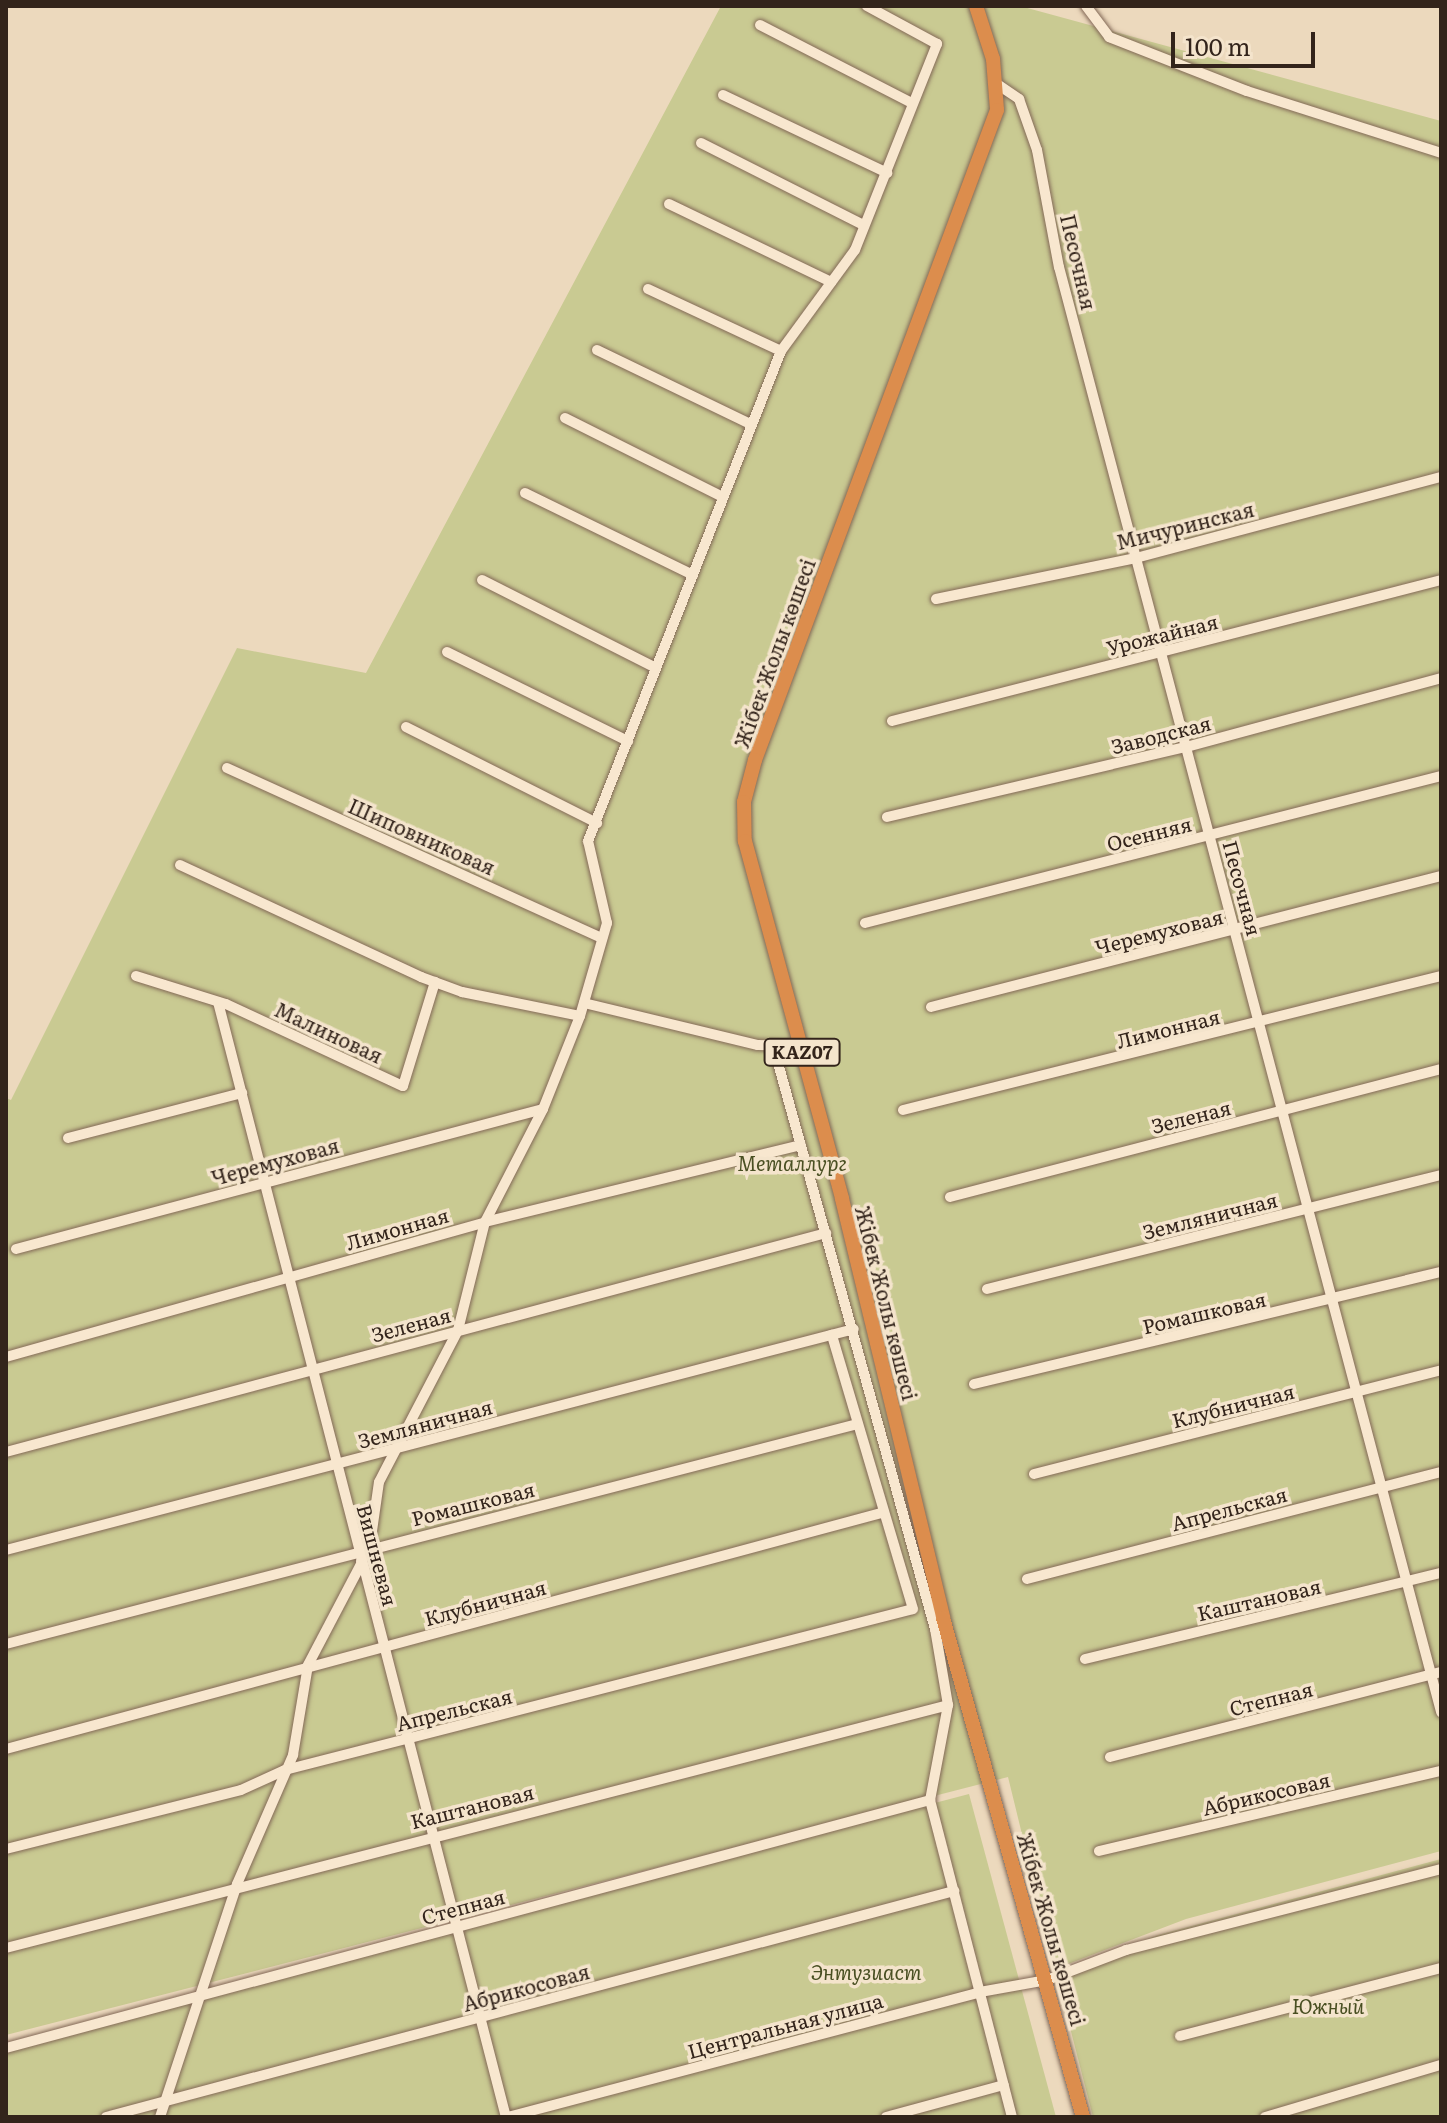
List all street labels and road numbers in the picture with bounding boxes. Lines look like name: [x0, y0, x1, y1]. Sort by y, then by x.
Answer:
street label: Песочная: [1056, 212, 1102, 312]
street label: Мичуринская: [1114, 496, 1256, 554]
street label: Жібек Жолы көшесі: [729, 555, 819, 751]
street label: Урожайная: [1104, 609, 1220, 659]
street label: Заводская: [1109, 710, 1213, 758]
street label: Шиповниковая: [345, 793, 499, 879]
street label: Осенняя: [1104, 811, 1194, 855]
street label: Песочная: [1219, 838, 1267, 938]
street label: Черемуховая: [1092, 903, 1226, 959]
street label: Малиновая: [271, 997, 387, 1067]
street label: Лимонная: [1114, 1004, 1222, 1052]
road number: KAZ07: [762, 1038, 842, 1066]
street label: Зеленая: [1149, 1095, 1233, 1137]
street label: Черемуховая: [208, 1132, 342, 1190]
street label: Земляничная: [1140, 1187, 1280, 1243]
street label: Лимонная: [343, 1202, 451, 1254]
street label: Жібек Жолы көшесі: [851, 1203, 923, 1403]
street label: Ромашковая: [1140, 1286, 1268, 1338]
street label: Зеленая: [369, 1302, 453, 1346]
street label: Клубничная: [1169, 1378, 1297, 1432]
street label: Земляничная: [355, 1394, 495, 1452]
street label: Ромашковая: [409, 1476, 537, 1530]
street label: Апрельская: [1168, 1481, 1290, 1535]
street label: Вишневая: [353, 1502, 403, 1608]
street label: Каштановая: [1195, 1573, 1323, 1625]
street label: Клубничная: [421, 1574, 549, 1630]
street label: Степная: [1227, 1676, 1315, 1720]
street label: Апрельская: [393, 1683, 515, 1735]
street label: Абрикосовая: [1200, 1767, 1332, 1819]
street label: Каштановая: [408, 1779, 536, 1833]
street label: Жібек Жолы көшесі: [1013, 1830, 1091, 2028]
street label: Степная: [419, 1883, 507, 1929]
street label: Абрикосовая: [460, 1959, 592, 2015]
street label: Центральная улица: [685, 1987, 885, 2063]

